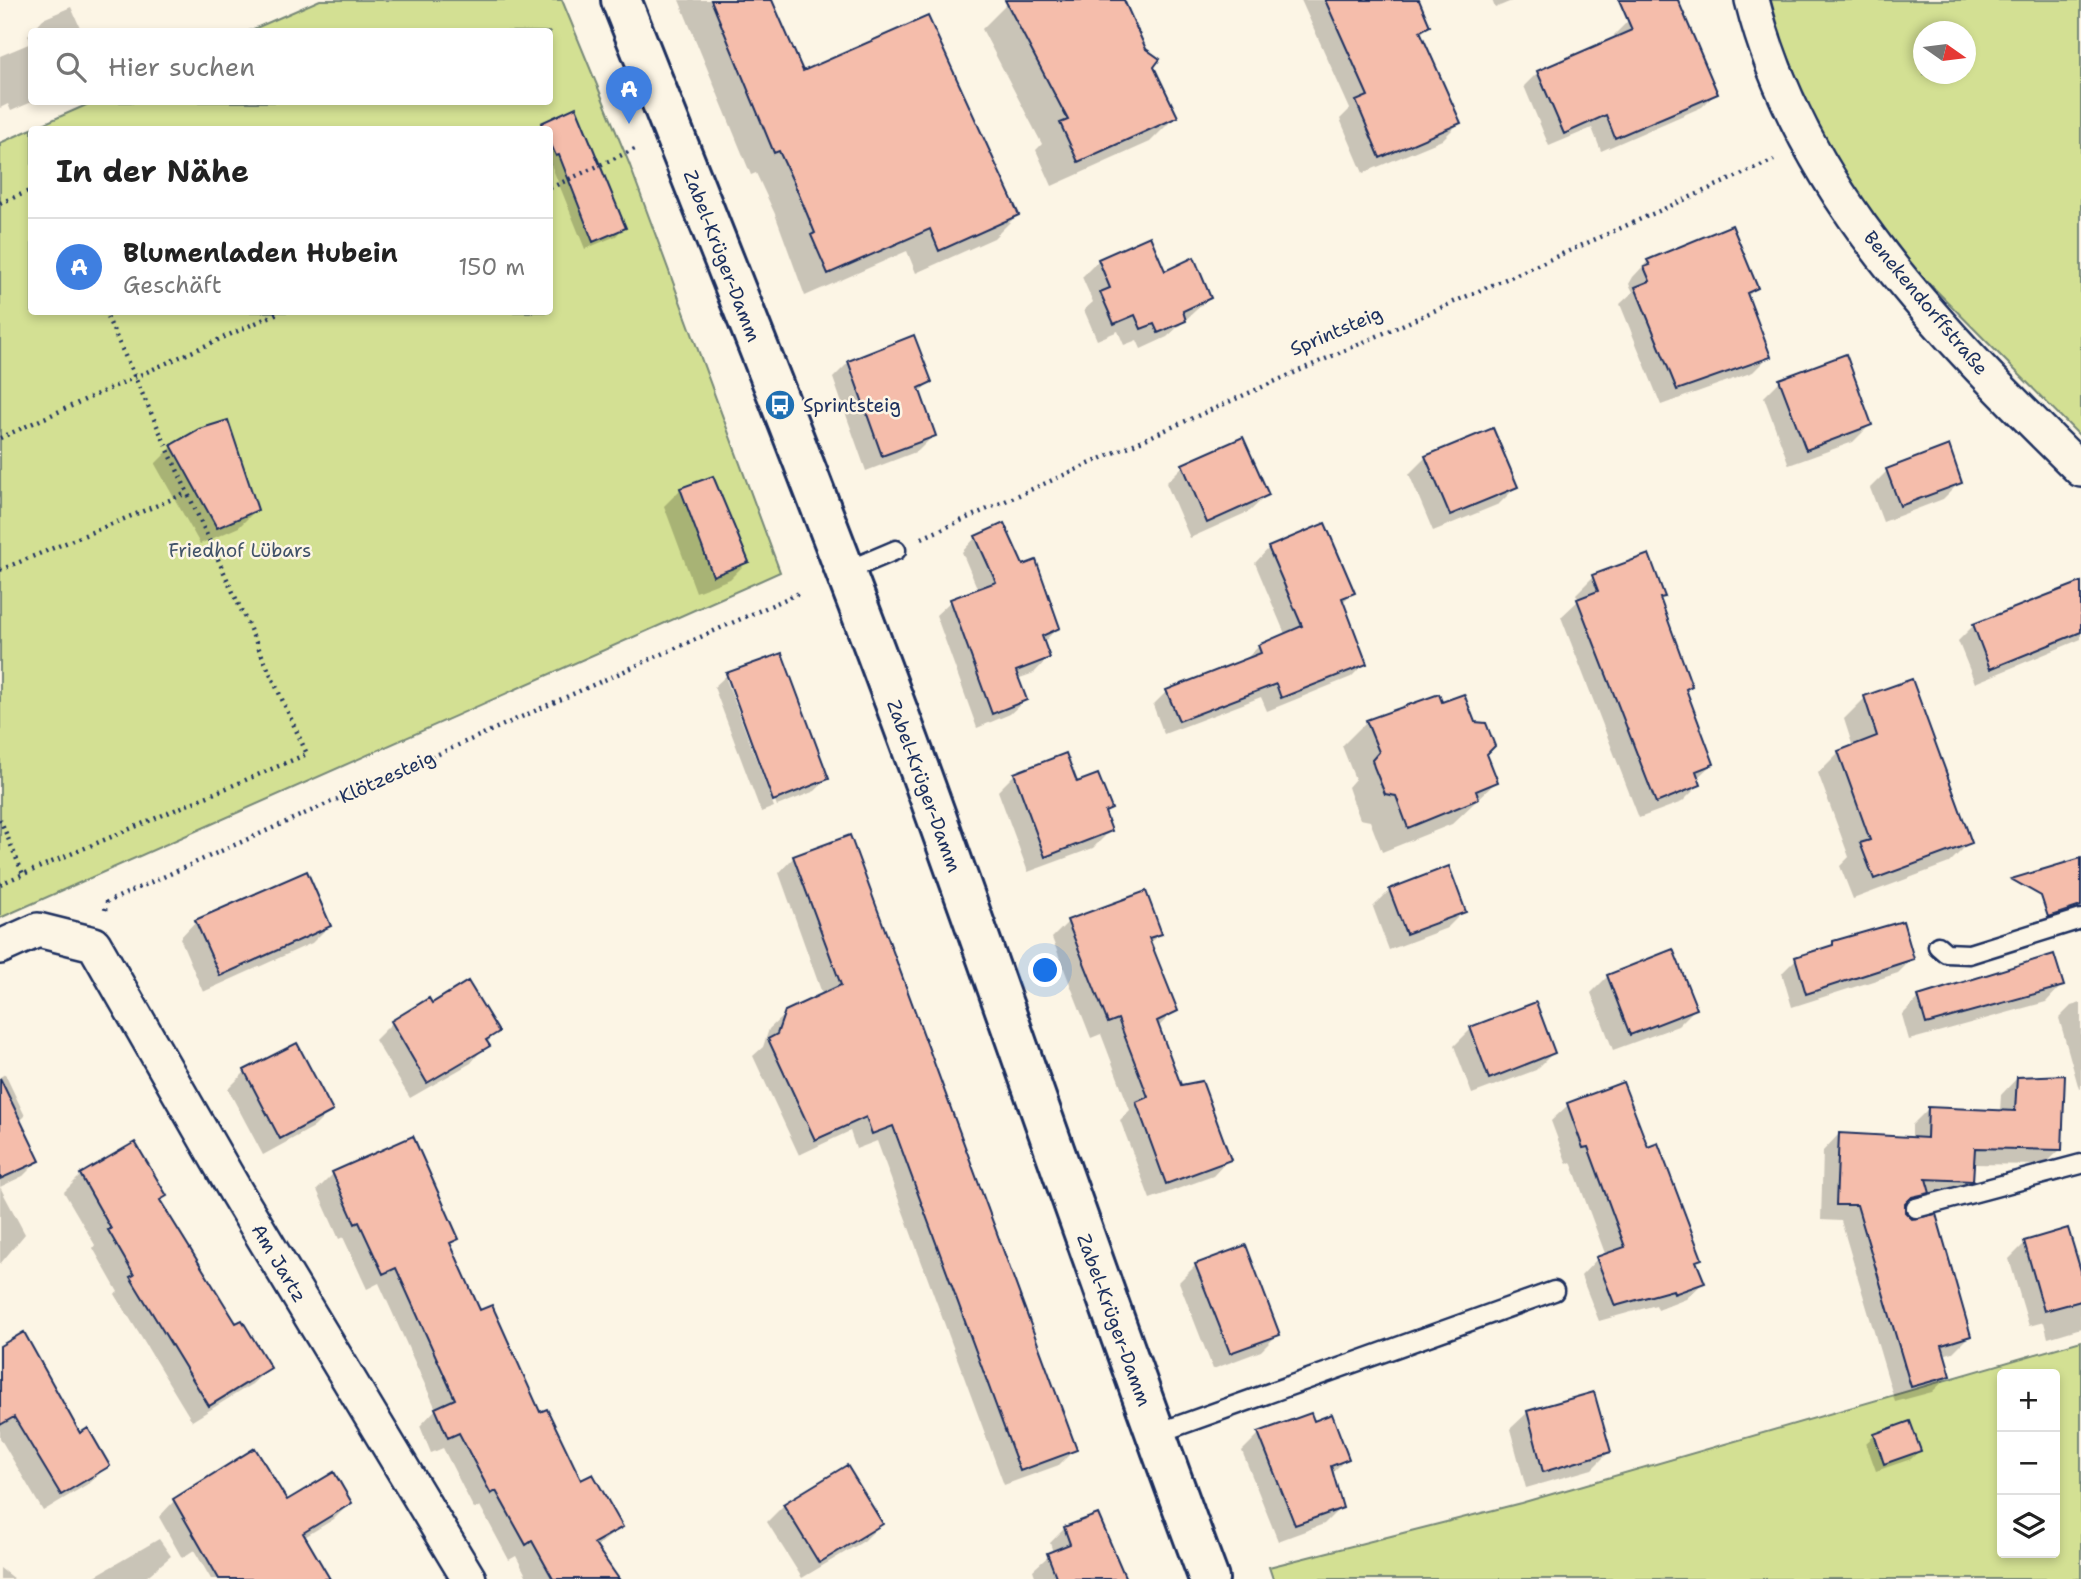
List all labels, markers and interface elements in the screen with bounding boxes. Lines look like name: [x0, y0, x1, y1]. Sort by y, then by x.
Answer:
north arrow: [1913, 21, 1976, 84]
search box: [28, 28, 553, 105]
icon: search: [52, 48, 90, 86]
text: Hier suchen: [108, 49, 255, 84]
pin: A: [606, 66, 652, 124]
text: In der Nähe: [56, 151, 249, 192]
street label: Zabel-Krüger-Damm: [678, 167, 766, 345]
street label: Benekendorffstraße: [1858, 226, 1994, 380]
text: Blumenladen Hubein: [123, 235, 398, 270]
text: A: [70, 252, 88, 282]
text: 150 m: [458, 252, 525, 282]
text: Geschäft: [123, 270, 222, 300]
street label: Sprintsteig: [1286, 300, 1386, 362]
bus stop icon: Sprintsteig: [763, 388, 797, 422]
place label: Sprintsteig: [803, 393, 901, 418]
park label: Friedhof Lübars: [169, 538, 311, 563]
street label: Zabel-Krüger-Damm: [881, 696, 967, 876]
street label: Klötzesteig: [335, 745, 439, 809]
your location: [1028, 953, 1062, 987]
street label: Am Jartz: [246, 1219, 312, 1307]
street label: Zabel-Krüger-Damm: [1071, 1230, 1157, 1410]
map controls: [1997, 1369, 2060, 1558]
button: +: [1997, 1369, 2060, 1432]
button: −: [1997, 1432, 2060, 1495]
button: layers: [1997, 1495, 2060, 1558]

